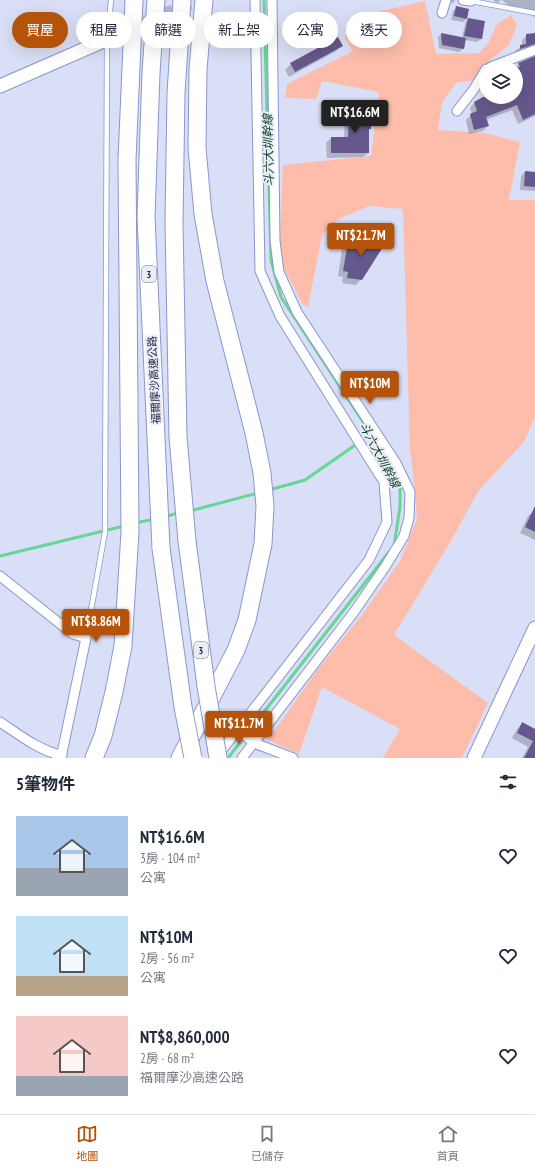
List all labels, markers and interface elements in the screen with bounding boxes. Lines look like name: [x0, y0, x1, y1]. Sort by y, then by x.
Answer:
chip: 買屋: [12, 12, 68, 48]
chip: 租屋: [76, 12, 132, 48]
chip: 篩選: [140, 12, 196, 48]
chip: 新上架: [204, 12, 274, 48]
chip: 公寓: [282, 12, 338, 48]
chip: 透天: [346, 12, 402, 48]
map controls: [479, 60, 523, 104]
button: layers: [479, 60, 523, 104]
pin: NT$16.6M: [314, 100, 396, 134]
text: NT$16.6M: [330, 104, 380, 121]
water label: 斗六大圳幹線: [260, 112, 276, 186]
pin: NT$21.7M: [320, 223, 402, 257]
text: NT$21.7M: [336, 227, 386, 244]
road number: 3: [142, 266, 156, 282]
street label: 福爾摩沙高速公路: [145, 336, 163, 424]
pin: NT$10M: [337, 371, 403, 405]
text: NT$10M: [350, 375, 390, 392]
water label: 斗六大圳幹線: [356, 420, 404, 492]
pin: NT$8.86M: [55, 609, 137, 643]
text: NT$8.86M: [71, 613, 121, 630]
road number: 3: [194, 642, 208, 658]
pin: NT$11.7M: [198, 711, 280, 745]
text: NT$11.7M: [214, 715, 264, 732]
icon: filters: [497, 771, 519, 793]
text: 5筆物件: [16, 773, 75, 795]
text: NT$16.6M: [140, 826, 205, 848]
icon: home: [48, 832, 96, 880]
icon: heart: [497, 845, 519, 867]
text: 3房 · 104 m²: [140, 850, 200, 867]
text: 公寓: [140, 869, 166, 886]
text: NT$10M: [140, 926, 193, 948]
icon: home: [48, 932, 96, 980]
icon: heart: [497, 945, 519, 967]
text: 2房 · 56 m²: [140, 950, 194, 967]
text: 公寓: [140, 969, 166, 986]
text: NT$8,860,000: [140, 1026, 230, 1048]
icon: home: [48, 1032, 96, 1080]
icon: heart: [497, 1045, 519, 1067]
text: 2房 · 68 m²: [140, 1050, 194, 1067]
text: 福爾摩沙高速公路: [140, 1069, 244, 1086]
tab: 地圖: [76, 1123, 98, 1163]
tab: 已儲存: [251, 1123, 284, 1163]
tab: 首頁: [437, 1123, 459, 1163]

